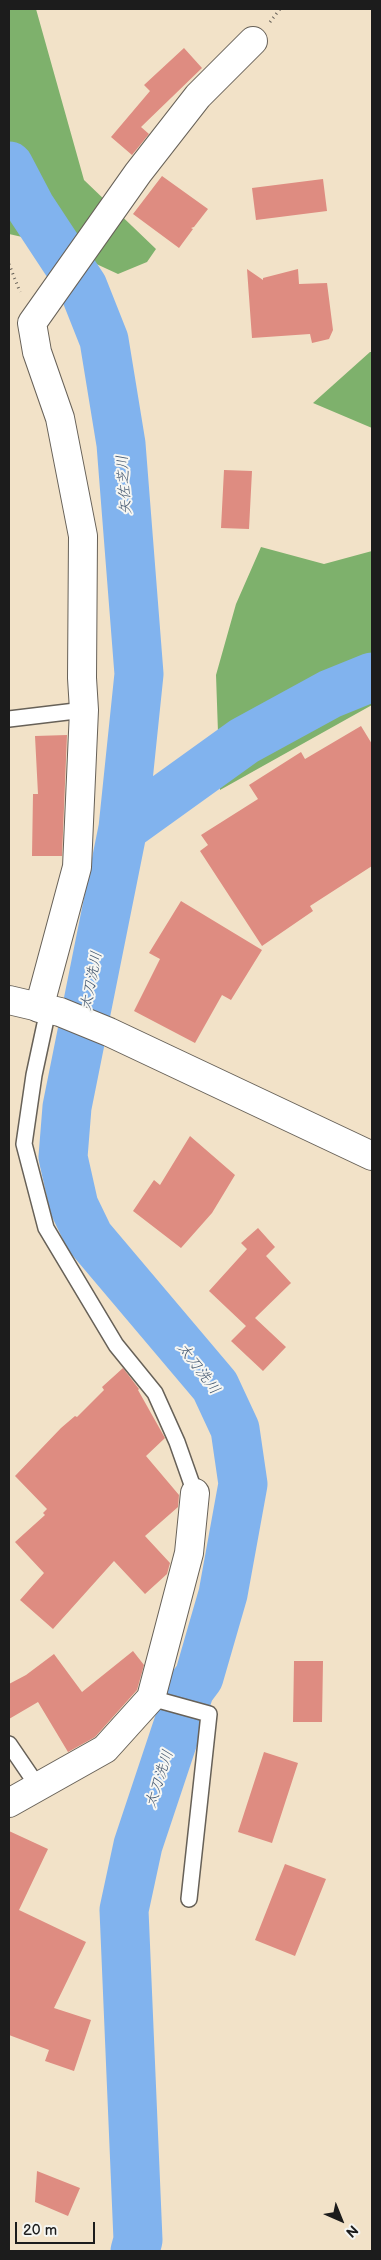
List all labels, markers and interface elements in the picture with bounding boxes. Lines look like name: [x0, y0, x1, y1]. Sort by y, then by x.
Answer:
water label: 矢佐芝川: [114, 454, 136, 516]
water label: 太刀洗川: [77, 950, 107, 1012]
water label: 太刀洗川: [173, 1340, 223, 1398]
water label: 太刀洗川: [142, 1748, 178, 1810]
north arrow: [316, 2195, 366, 2245]
scale bar: [18, 2212, 98, 2244]
text: 20 m: [23, 2221, 57, 2240]
text: N: [342, 2221, 361, 2241]

